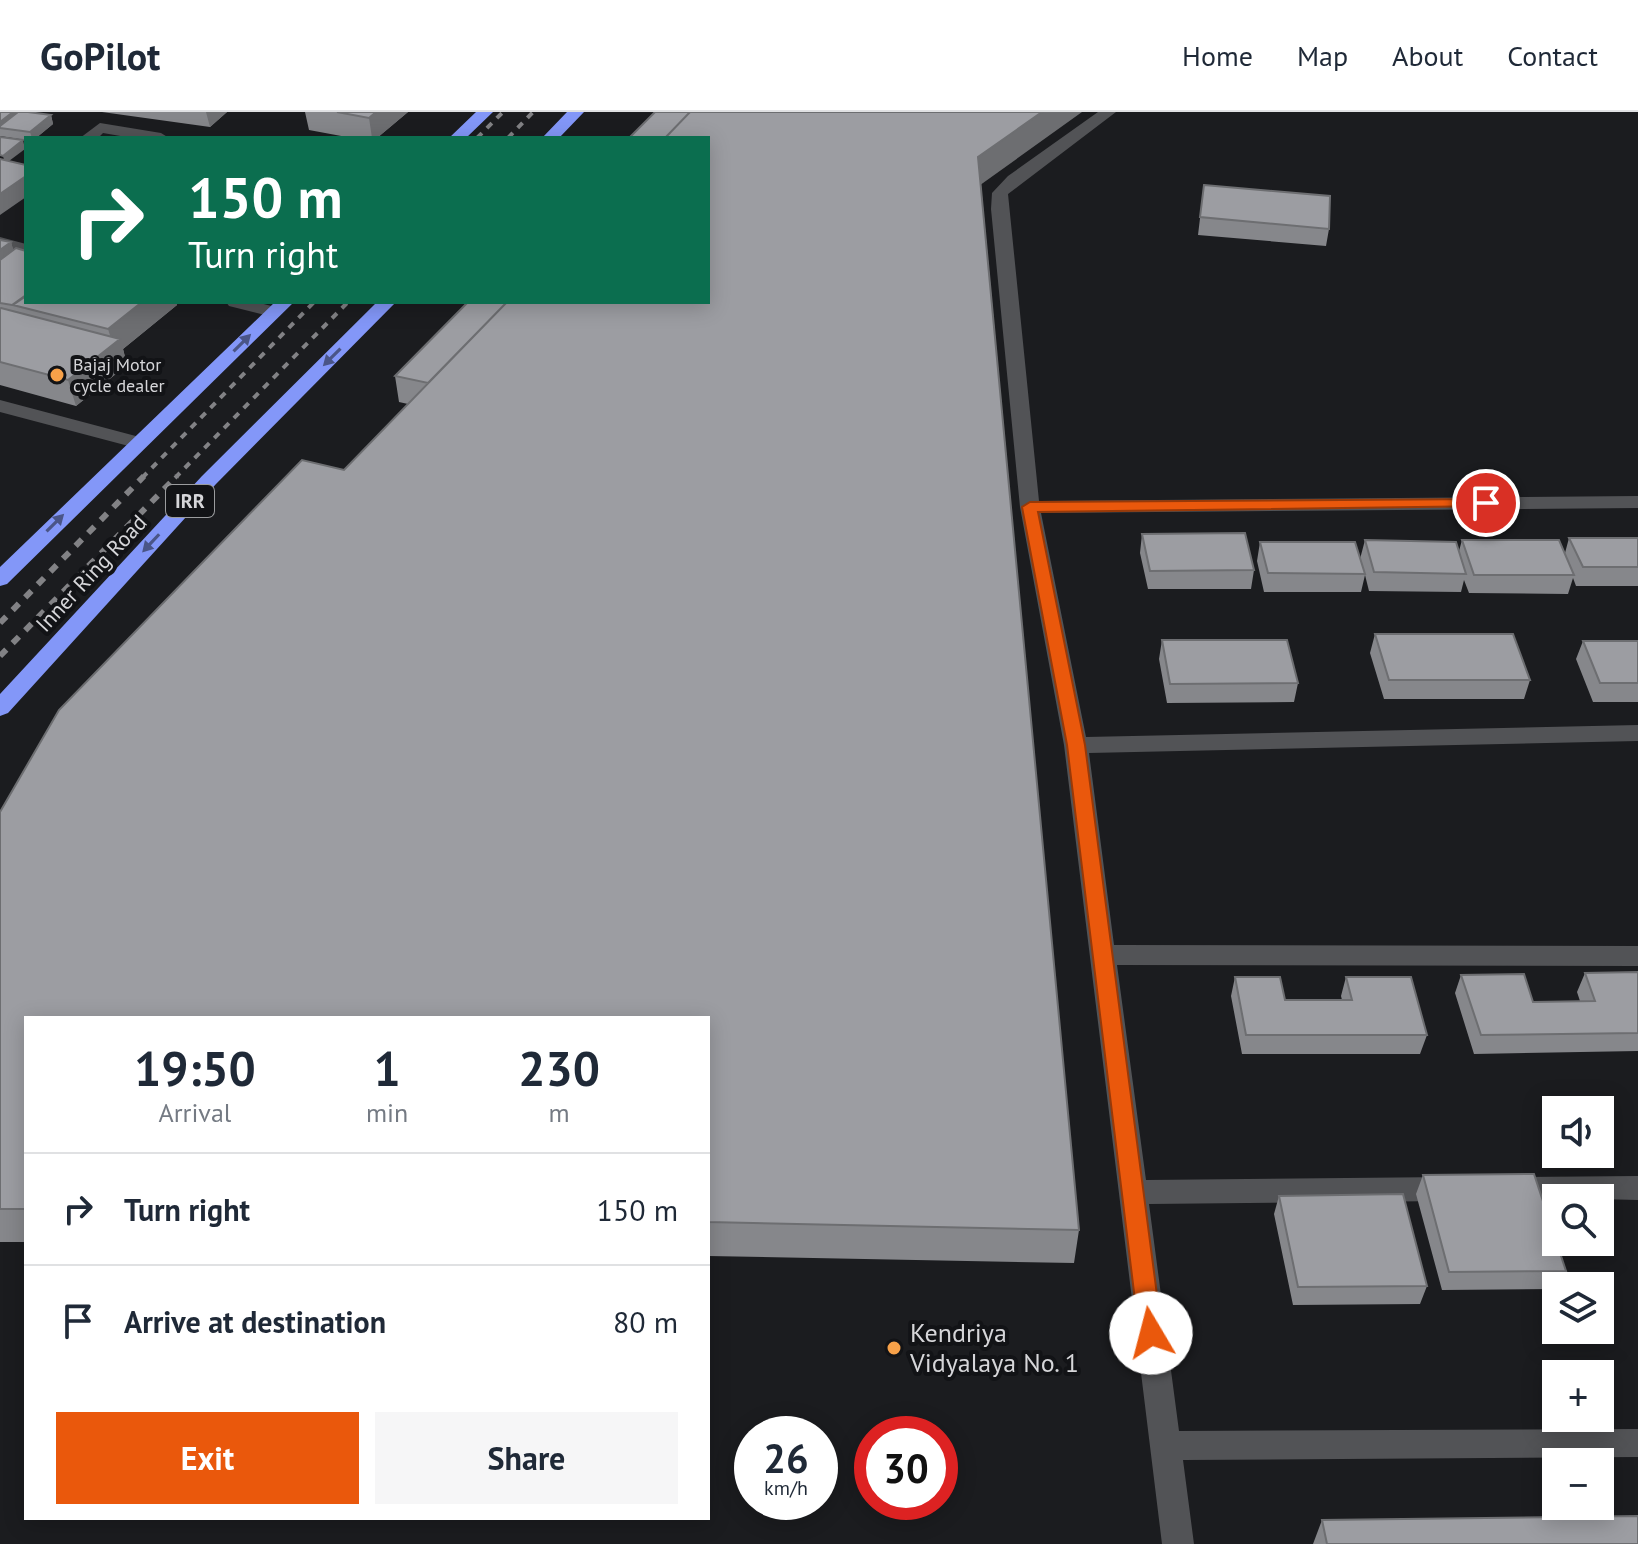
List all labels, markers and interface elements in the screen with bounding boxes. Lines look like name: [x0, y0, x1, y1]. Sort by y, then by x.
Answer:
text: GoPilot: [40, 31, 160, 80]
text: Home: [1182, 37, 1253, 74]
text: Map: [1297, 37, 1348, 74]
text: About: [1392, 37, 1463, 74]
text: Contact: [1507, 37, 1598, 74]
text: 150 m: [188, 161, 343, 233]
icon: right: [56, 168, 160, 272]
text: Turn right: [188, 231, 338, 278]
one-way arrow: [232, 334, 251, 353]
one-way arrow: [323, 347, 342, 366]
place label: Bajaj Motor cycle dealer: [73, 353, 165, 397]
marker: Bajaj Motor cycle dealer: [48, 366, 66, 384]
pin: [1452, 469, 1520, 537]
icon: arrive: [1464, 481, 1508, 525]
road number: IRR: [166, 485, 214, 517]
street label: Inner Ring Road: [30, 508, 152, 638]
one-way arrow: [45, 514, 64, 533]
one-way arrow: [142, 534, 160, 553]
text: 19:50: [134, 1037, 256, 1099]
text: 1: [373, 1037, 401, 1099]
text: 230: [518, 1037, 600, 1099]
text: Arrival: [159, 1096, 231, 1129]
text: min: [366, 1096, 408, 1129]
text: m: [549, 1096, 570, 1129]
map controls: [1542, 1096, 1614, 1520]
button: sound: [1542, 1096, 1614, 1168]
button: search: [1542, 1184, 1614, 1256]
icon: right: [56, 1187, 100, 1231]
text: Turn right: [124, 1190, 250, 1229]
text: 150 m: [597, 1190, 678, 1229]
button: layers: [1542, 1272, 1614, 1344]
position arrow: [1109, 1291, 1193, 1375]
icon: arrive: [56, 1299, 100, 1343]
text: Arrive at destination: [124, 1302, 386, 1341]
text: 80 m: [613, 1302, 678, 1341]
place label: Kendriya Vidyalaya No. 1: [909, 1316, 1079, 1379]
marker: Kendriya Vidyalaya No. 1: [885, 1339, 903, 1357]
button: +: [1542, 1360, 1614, 1432]
button: Exit: [56, 1412, 359, 1504]
button: Share: [375, 1412, 678, 1504]
speed limit sign: 30: [854, 1416, 958, 1520]
text: 26: [763, 1432, 809, 1484]
button: −: [1542, 1448, 1614, 1520]
text: km/h: [764, 1475, 808, 1501]

